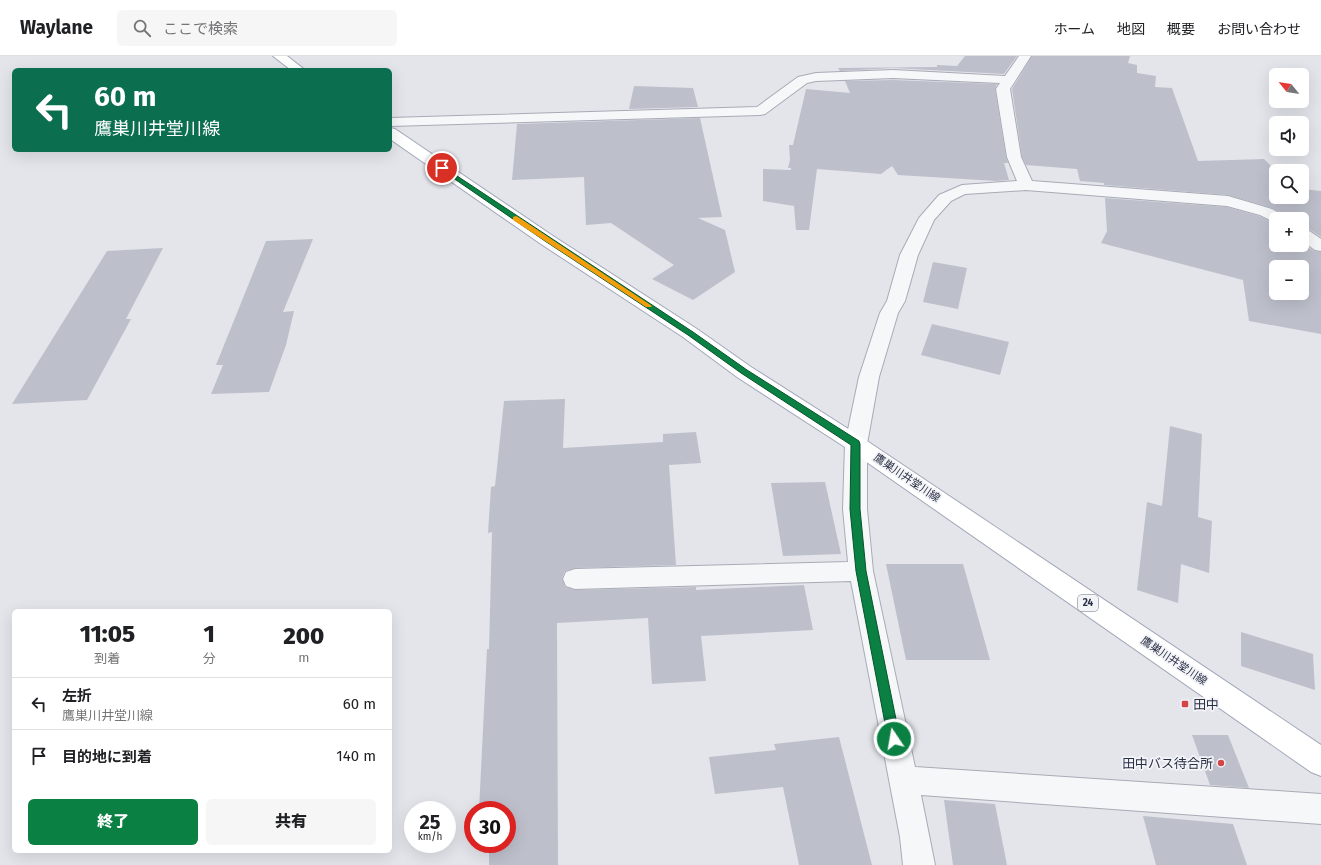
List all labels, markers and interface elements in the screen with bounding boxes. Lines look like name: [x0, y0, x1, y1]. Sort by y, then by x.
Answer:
search box: [117, 10, 397, 46]
text: Waylane: [20, 16, 93, 39]
icon: search: [131, 17, 153, 39]
text: ここで検索: [163, 20, 238, 38]
text: ホーム: [1053, 21, 1095, 38]
text: 地図: [1117, 21, 1145, 38]
text: 概要: [1167, 21, 1195, 38]
text: お問い合わせ: [1217, 21, 1301, 38]
north arrow: [1269, 68, 1309, 108]
map controls: [1269, 68, 1309, 300]
text: 60 m: [94, 80, 156, 113]
icon: left: [28, 84, 80, 136]
button: sound: [1269, 116, 1309, 156]
text: 鷹巣川井堂川線: [94, 118, 220, 140]
pin: [425, 151, 459, 185]
icon: arrive: [431, 157, 453, 179]
button: search: [1269, 164, 1309, 204]
button: +: [1269, 212, 1309, 252]
button: −: [1269, 260, 1309, 300]
street label: 鷹巣川井堂川線: [871, 451, 943, 505]
road number: 24: [1078, 595, 1098, 611]
text: 11:05: [80, 620, 135, 648]
text: 1: [203, 620, 215, 648]
text: 200: [283, 622, 324, 650]
street label: 鷹巣川井堂川線: [1138, 634, 1210, 688]
text: m: [298, 650, 309, 665]
text: 到着: [94, 651, 120, 666]
text: 分: [203, 651, 216, 666]
text: 左折: [62, 687, 92, 705]
icon: left: [28, 693, 50, 715]
text: 60 m: [343, 695, 376, 713]
place label: 田中: [1193, 697, 1219, 712]
marker: 田中: [1180, 699, 1190, 709]
text: 鷹巣川井堂川線: [62, 708, 153, 723]
position arrow: [873, 718, 915, 760]
icon: arrive: [28, 745, 50, 767]
text: 140 m: [336, 747, 376, 765]
text: 目的地に到着: [62, 748, 152, 766]
place label: 田中バス待合所: [1122, 756, 1213, 771]
marker: 田中バス待合所: [1216, 758, 1226, 768]
button: 終了: [28, 799, 198, 845]
button: 共有: [206, 799, 376, 845]
speed limit sign: 30: [464, 801, 516, 853]
text: 25: [419, 810, 441, 834]
text: km/h: [418, 831, 442, 843]

